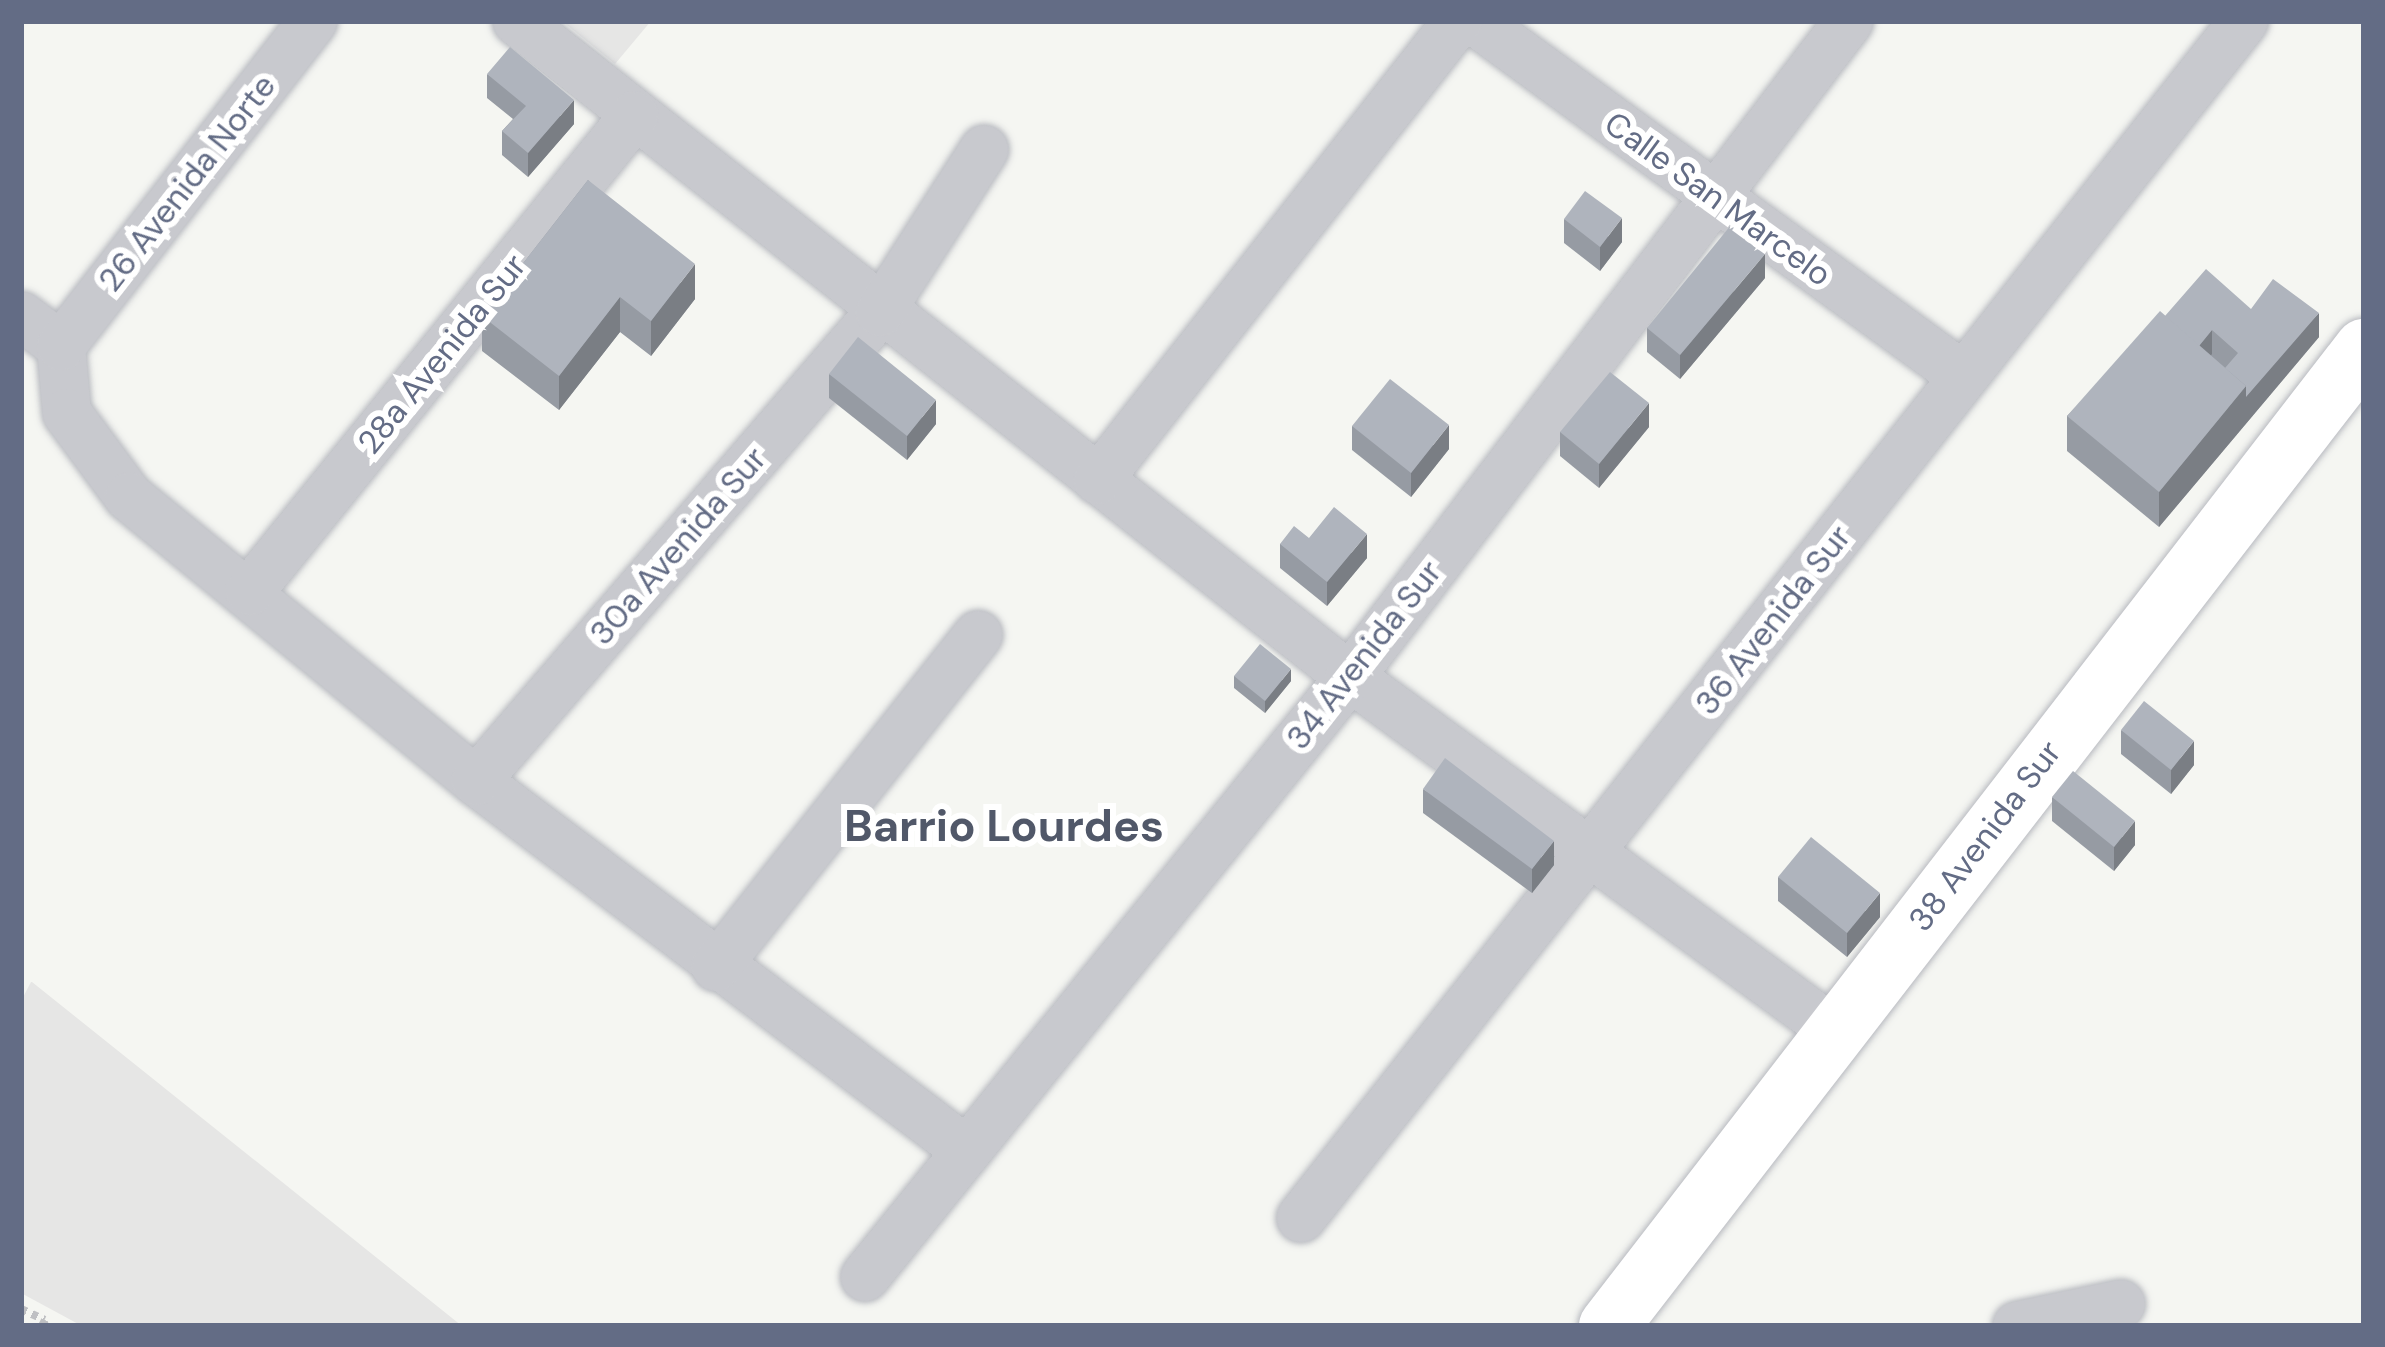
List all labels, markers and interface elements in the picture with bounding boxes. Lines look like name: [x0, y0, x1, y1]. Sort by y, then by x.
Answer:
street label: 26 Avenida Norte: [90, 67, 284, 299]
street label: Calle San Marcelo: [1597, 103, 1839, 295]
street label: 28a Avenida Sur: [349, 246, 535, 462]
street label: 30a Avenida Sur: [581, 439, 775, 653]
street label: 36 Avenida Sur: [1687, 518, 1859, 722]
street label: 34 Avenida Sur: [1278, 553, 1450, 757]
street label: 38 Avenida Sur: [1900, 733, 2070, 939]
district label: Barrio Lourdes: [844, 799, 1164, 853]

